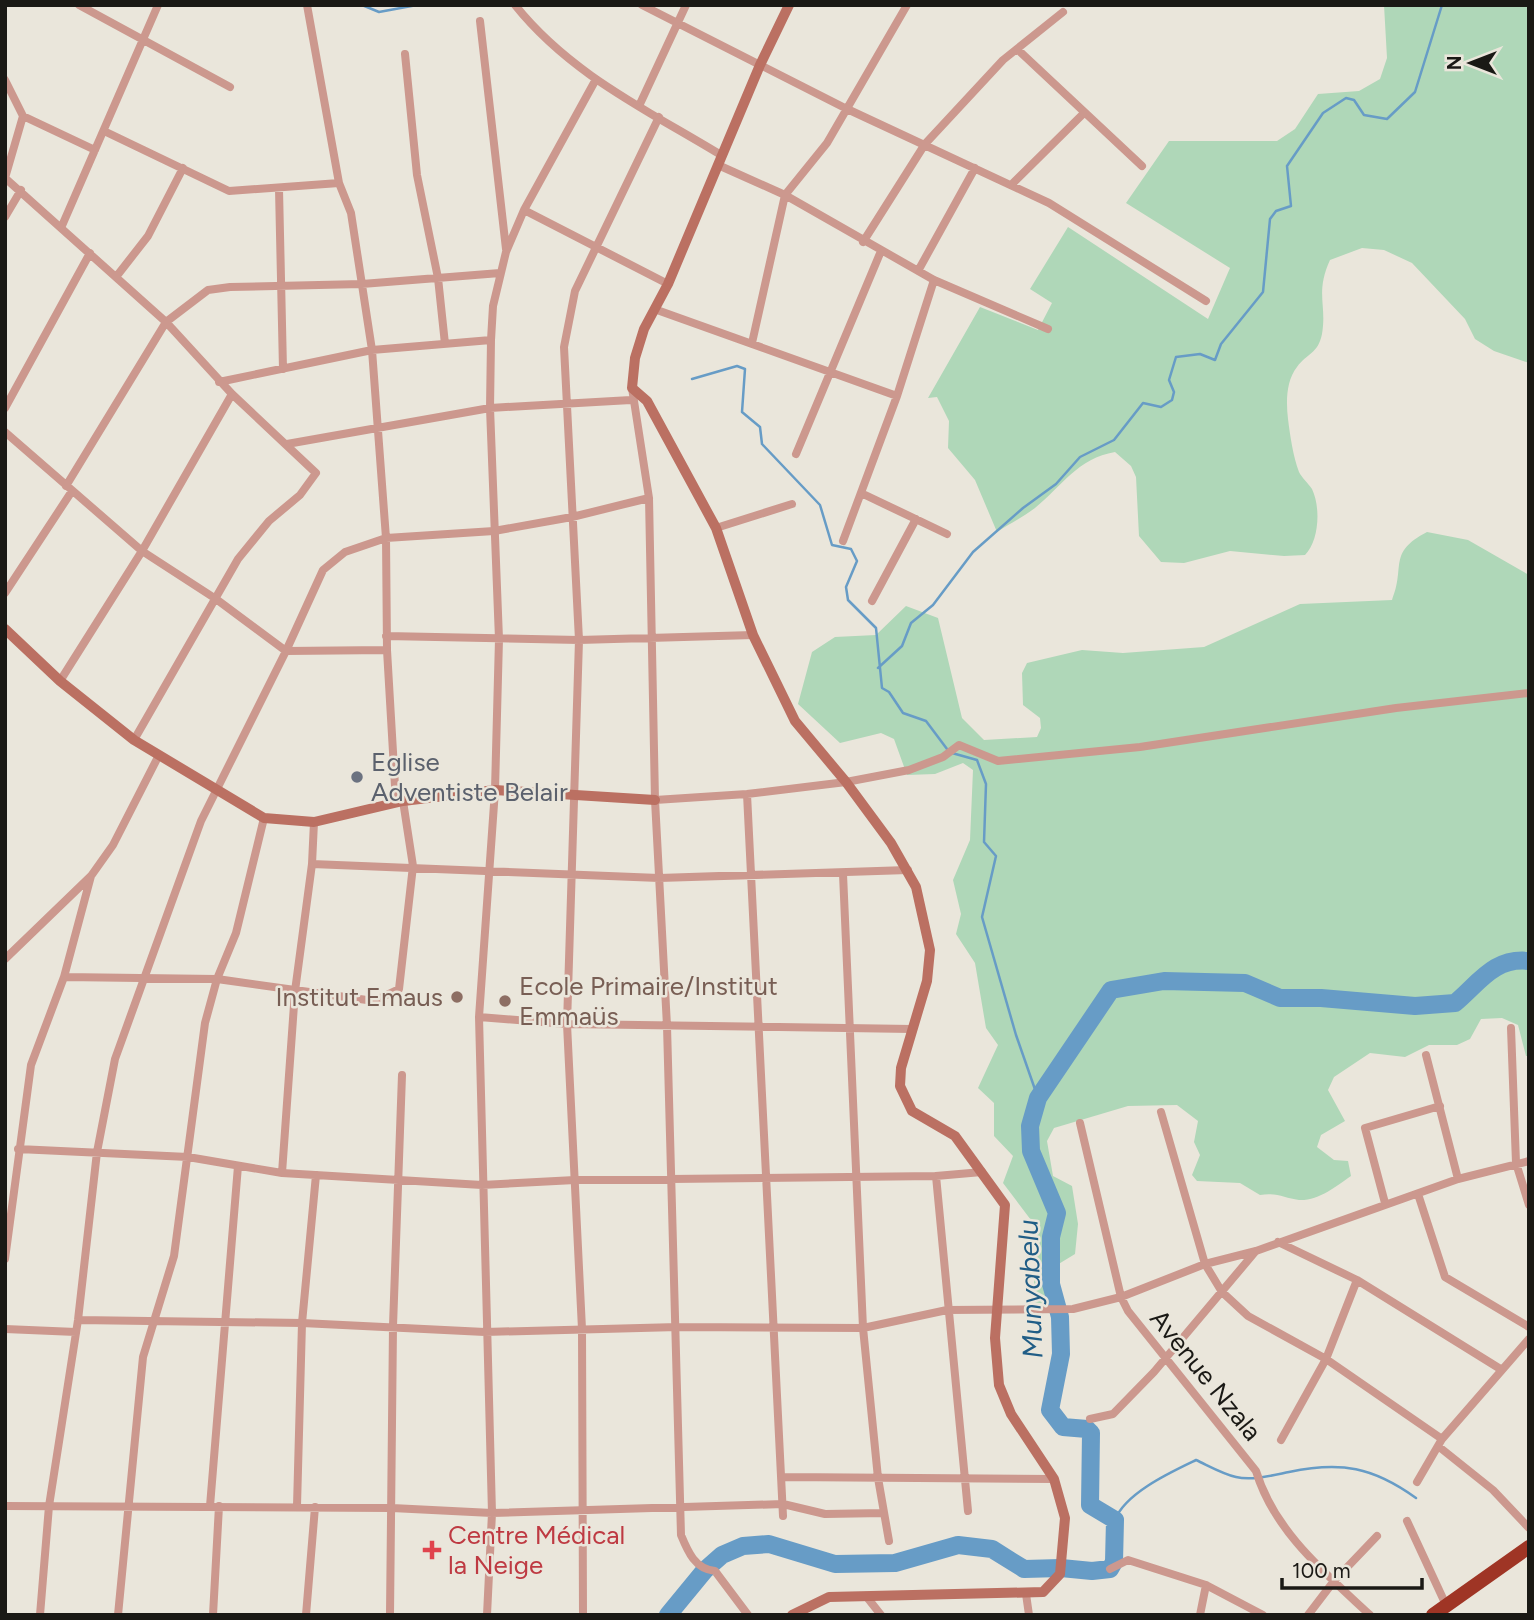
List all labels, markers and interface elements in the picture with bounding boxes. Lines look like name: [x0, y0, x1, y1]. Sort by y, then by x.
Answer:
north arrow: [1436, 28, 1506, 98]
text: N: [1443, 56, 1466, 70]
place label: Eglise Adventiste Belair: [371, 746, 568, 808]
marker: Eglise Adventiste Belair: [349, 769, 365, 785]
place label: Ecole Primaire/Institut Emmaüs: [519, 970, 778, 1032]
place label: Institut Emaus: [275, 981, 443, 1013]
marker: Institut Emaus: [449, 989, 465, 1005]
marker: Ecole Primaire/Institut Emmaüs: [497, 993, 513, 1009]
water label: Munyabelu: [1011, 1219, 1049, 1359]
street label: Avenue Nzala: [1143, 1303, 1269, 1447]
place label: Centre Médical la Neige: [448, 1519, 625, 1581]
marker: Centre Médical la Neige: [422, 1540, 442, 1560]
scale bar: [1282, 1546, 1422, 1590]
text: 100 m: [1292, 1558, 1351, 1583]

